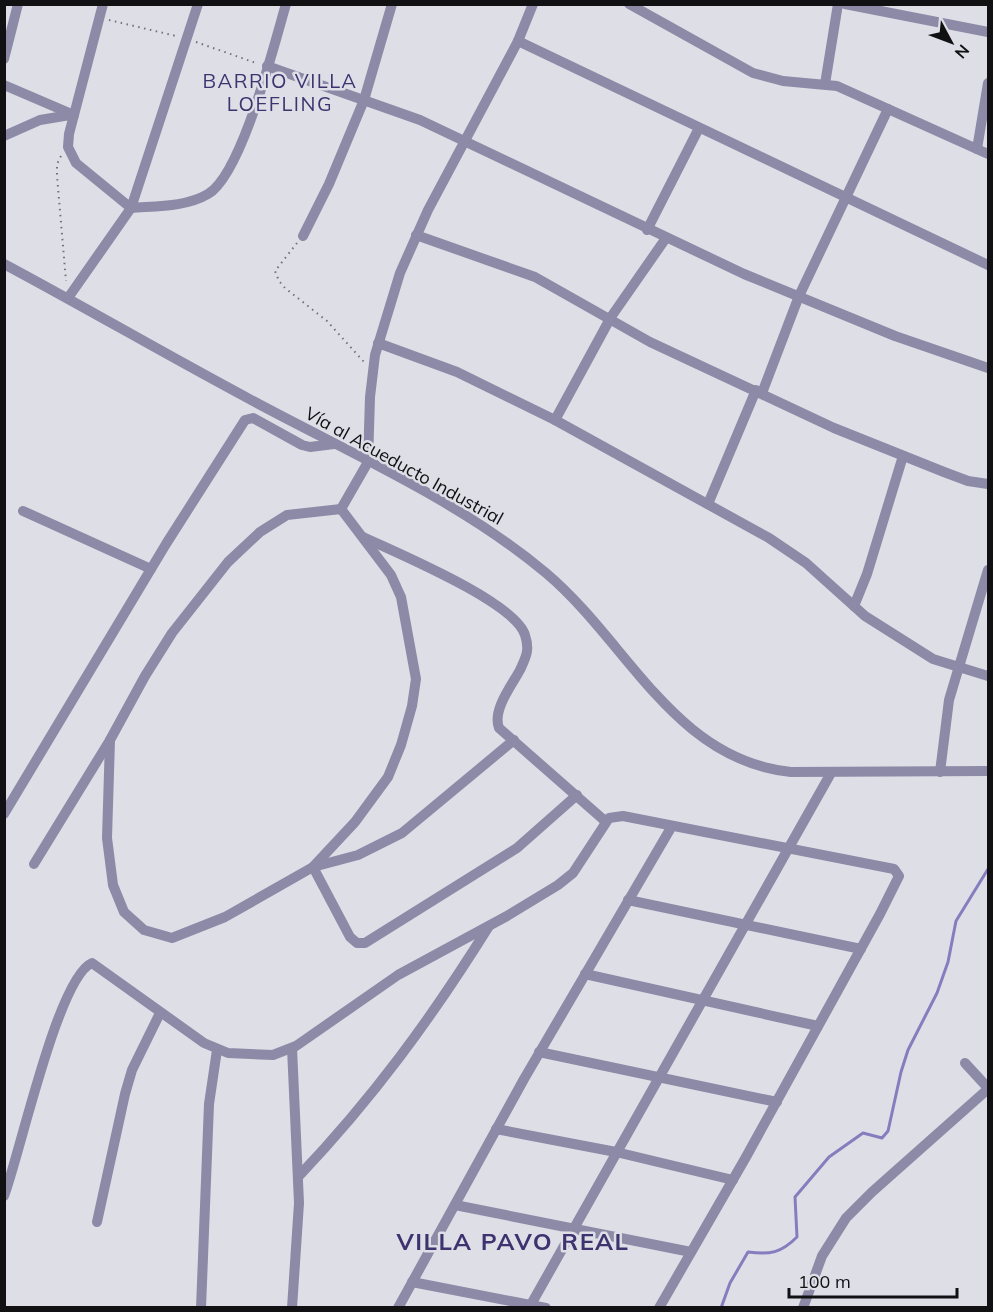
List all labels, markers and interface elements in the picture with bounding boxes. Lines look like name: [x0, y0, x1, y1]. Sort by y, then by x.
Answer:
north arrow: [921, 12, 981, 72]
text: N: [951, 41, 974, 63]
district label: BARRIO VILLA LOEFLING: [203, 68, 357, 116]
street label: Vía al Acueducto Industrial: [301, 401, 507, 530]
district label: VILLA PAVO REAL: [395, 1226, 630, 1256]
scale bar: [789, 1261, 957, 1299]
text: 100 m: [798, 1270, 851, 1293]

